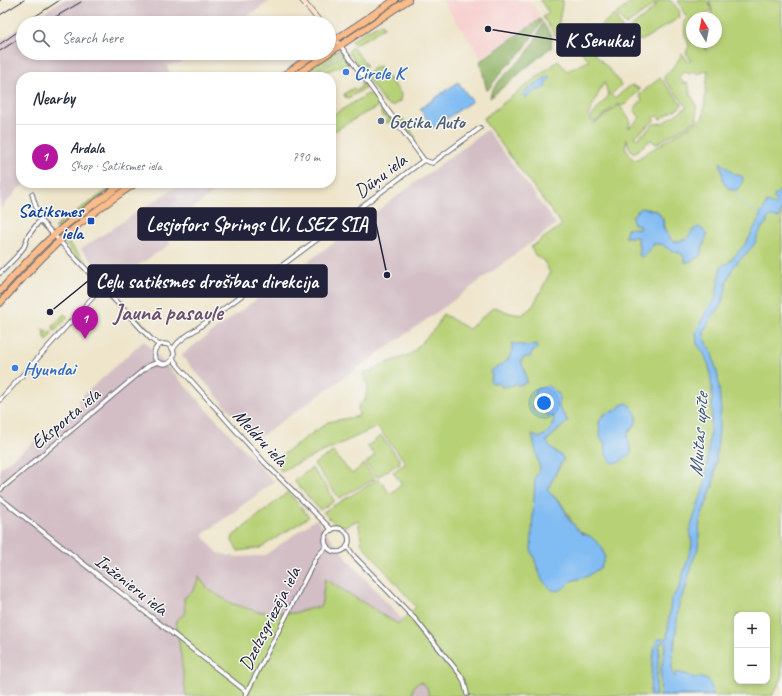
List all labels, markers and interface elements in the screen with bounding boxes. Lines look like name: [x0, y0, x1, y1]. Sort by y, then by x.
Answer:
north arrow: [686, 12, 722, 48]
search box: [16, 16, 336, 60]
callout: K Senukai: [557, 24, 640, 56]
icon: search: [30, 27, 52, 49]
text: K Senukai: [565, 28, 636, 53]
text: Search here: [62, 29, 123, 48]
place label: Circle K: [354, 61, 409, 85]
marker: Circle K: [341, 67, 351, 77]
text: Nearby: [32, 88, 75, 109]
place label: Gotika Auto: [389, 110, 467, 134]
marker: Gotika Auto: [376, 116, 386, 126]
text: Ardala: [70, 139, 104, 158]
street label: Dūņu iela: [350, 147, 413, 203]
text: 1: [42, 149, 48, 165]
text: 790 m: [292, 149, 320, 165]
text: Shop · Satiksmes iela: [70, 158, 162, 174]
place label: Satiksmes iela: [18, 199, 85, 245]
callout: Lesjofors Springs LV, LSEZ SIA: [138, 208, 376, 240]
text: Lesjofors Springs LV, LSEZ SIA: [146, 212, 369, 237]
marker: Satiksmes iela: [86, 216, 96, 226]
callout: Ceļu satiksmes drošības direkcija: [88, 265, 327, 297]
text: Ceļu satiksmes drošības direkcija: [96, 269, 320, 294]
district label: Jaunā pasaule: [112, 298, 225, 327]
pin: 1: [72, 306, 98, 339]
place label: Hyundai: [23, 357, 78, 381]
marker: Hyundai: [10, 363, 20, 373]
street label: Eksporta iela: [26, 382, 106, 455]
water label: Muitas upīte: [683, 389, 714, 478]
your location: [534, 393, 554, 413]
street label: Meldru iela: [228, 404, 294, 472]
street label: Inženieru iela: [90, 549, 174, 622]
street label: Dzelzsgriezēja iela: [234, 561, 307, 674]
map controls: [734, 612, 770, 684]
button: +: [734, 612, 770, 648]
button: −: [734, 648, 770, 684]

